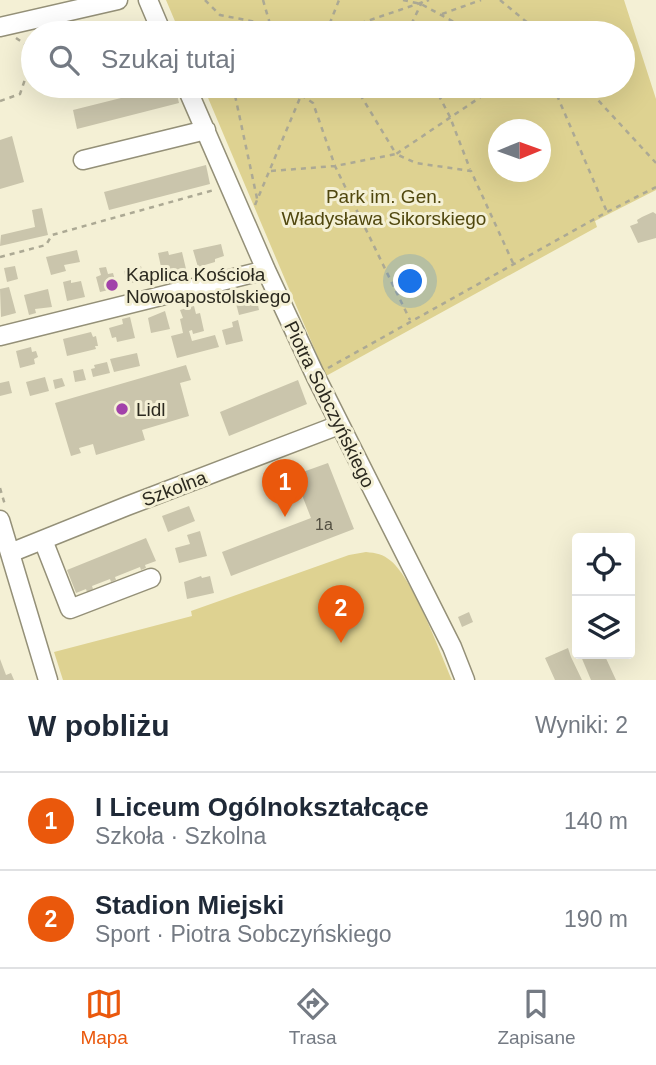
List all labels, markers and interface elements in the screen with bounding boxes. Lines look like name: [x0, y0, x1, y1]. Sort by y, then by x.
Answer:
search box: [21, 21, 635, 98]
icon: search: [45, 41, 83, 79]
text: Szukaj tutaj: [101, 44, 235, 74]
north arrow: [488, 119, 551, 182]
park label: Park im. Gen. Władysława Sikorskiego: [282, 186, 486, 229]
place label: Kaplica Kościoła Nowoapostolskiego: [126, 264, 291, 307]
your location: [393, 264, 427, 298]
marker: Kaplica Kościoła Nowoapostolskiego: [104, 277, 120, 293]
street label: Piotra Sobczyńskiego: [280, 318, 379, 491]
place label: Lidl: [136, 399, 166, 420]
marker: Lidl: [114, 401, 130, 417]
pin: 1: [262, 459, 308, 517]
street label: Szkolna: [139, 466, 210, 510]
house number: 1a: [315, 516, 333, 533]
map controls: [572, 533, 635, 659]
button: locate: [572, 533, 635, 596]
pin: 2: [318, 585, 364, 643]
button: layers: [572, 596, 635, 659]
text: W pobliżu: [28, 709, 170, 742]
text: Wyniki: 2: [535, 712, 628, 738]
text: I Liceum Ogólnokształcące: [95, 792, 429, 822]
text: 1: [45, 808, 57, 834]
text: 140 m: [564, 808, 628, 834]
text: Szkoła · Szkolna: [95, 823, 266, 849]
text: Stadion Miejski: [95, 890, 284, 920]
text: 2: [45, 906, 57, 932]
text: 190 m: [564, 906, 628, 932]
text: Sport · Piotra Sobczyńskiego: [95, 921, 392, 947]
tab: Mapa: [80, 985, 128, 1049]
tab: Trasa: [289, 985, 337, 1049]
tab: Zapisane: [497, 985, 576, 1049]

